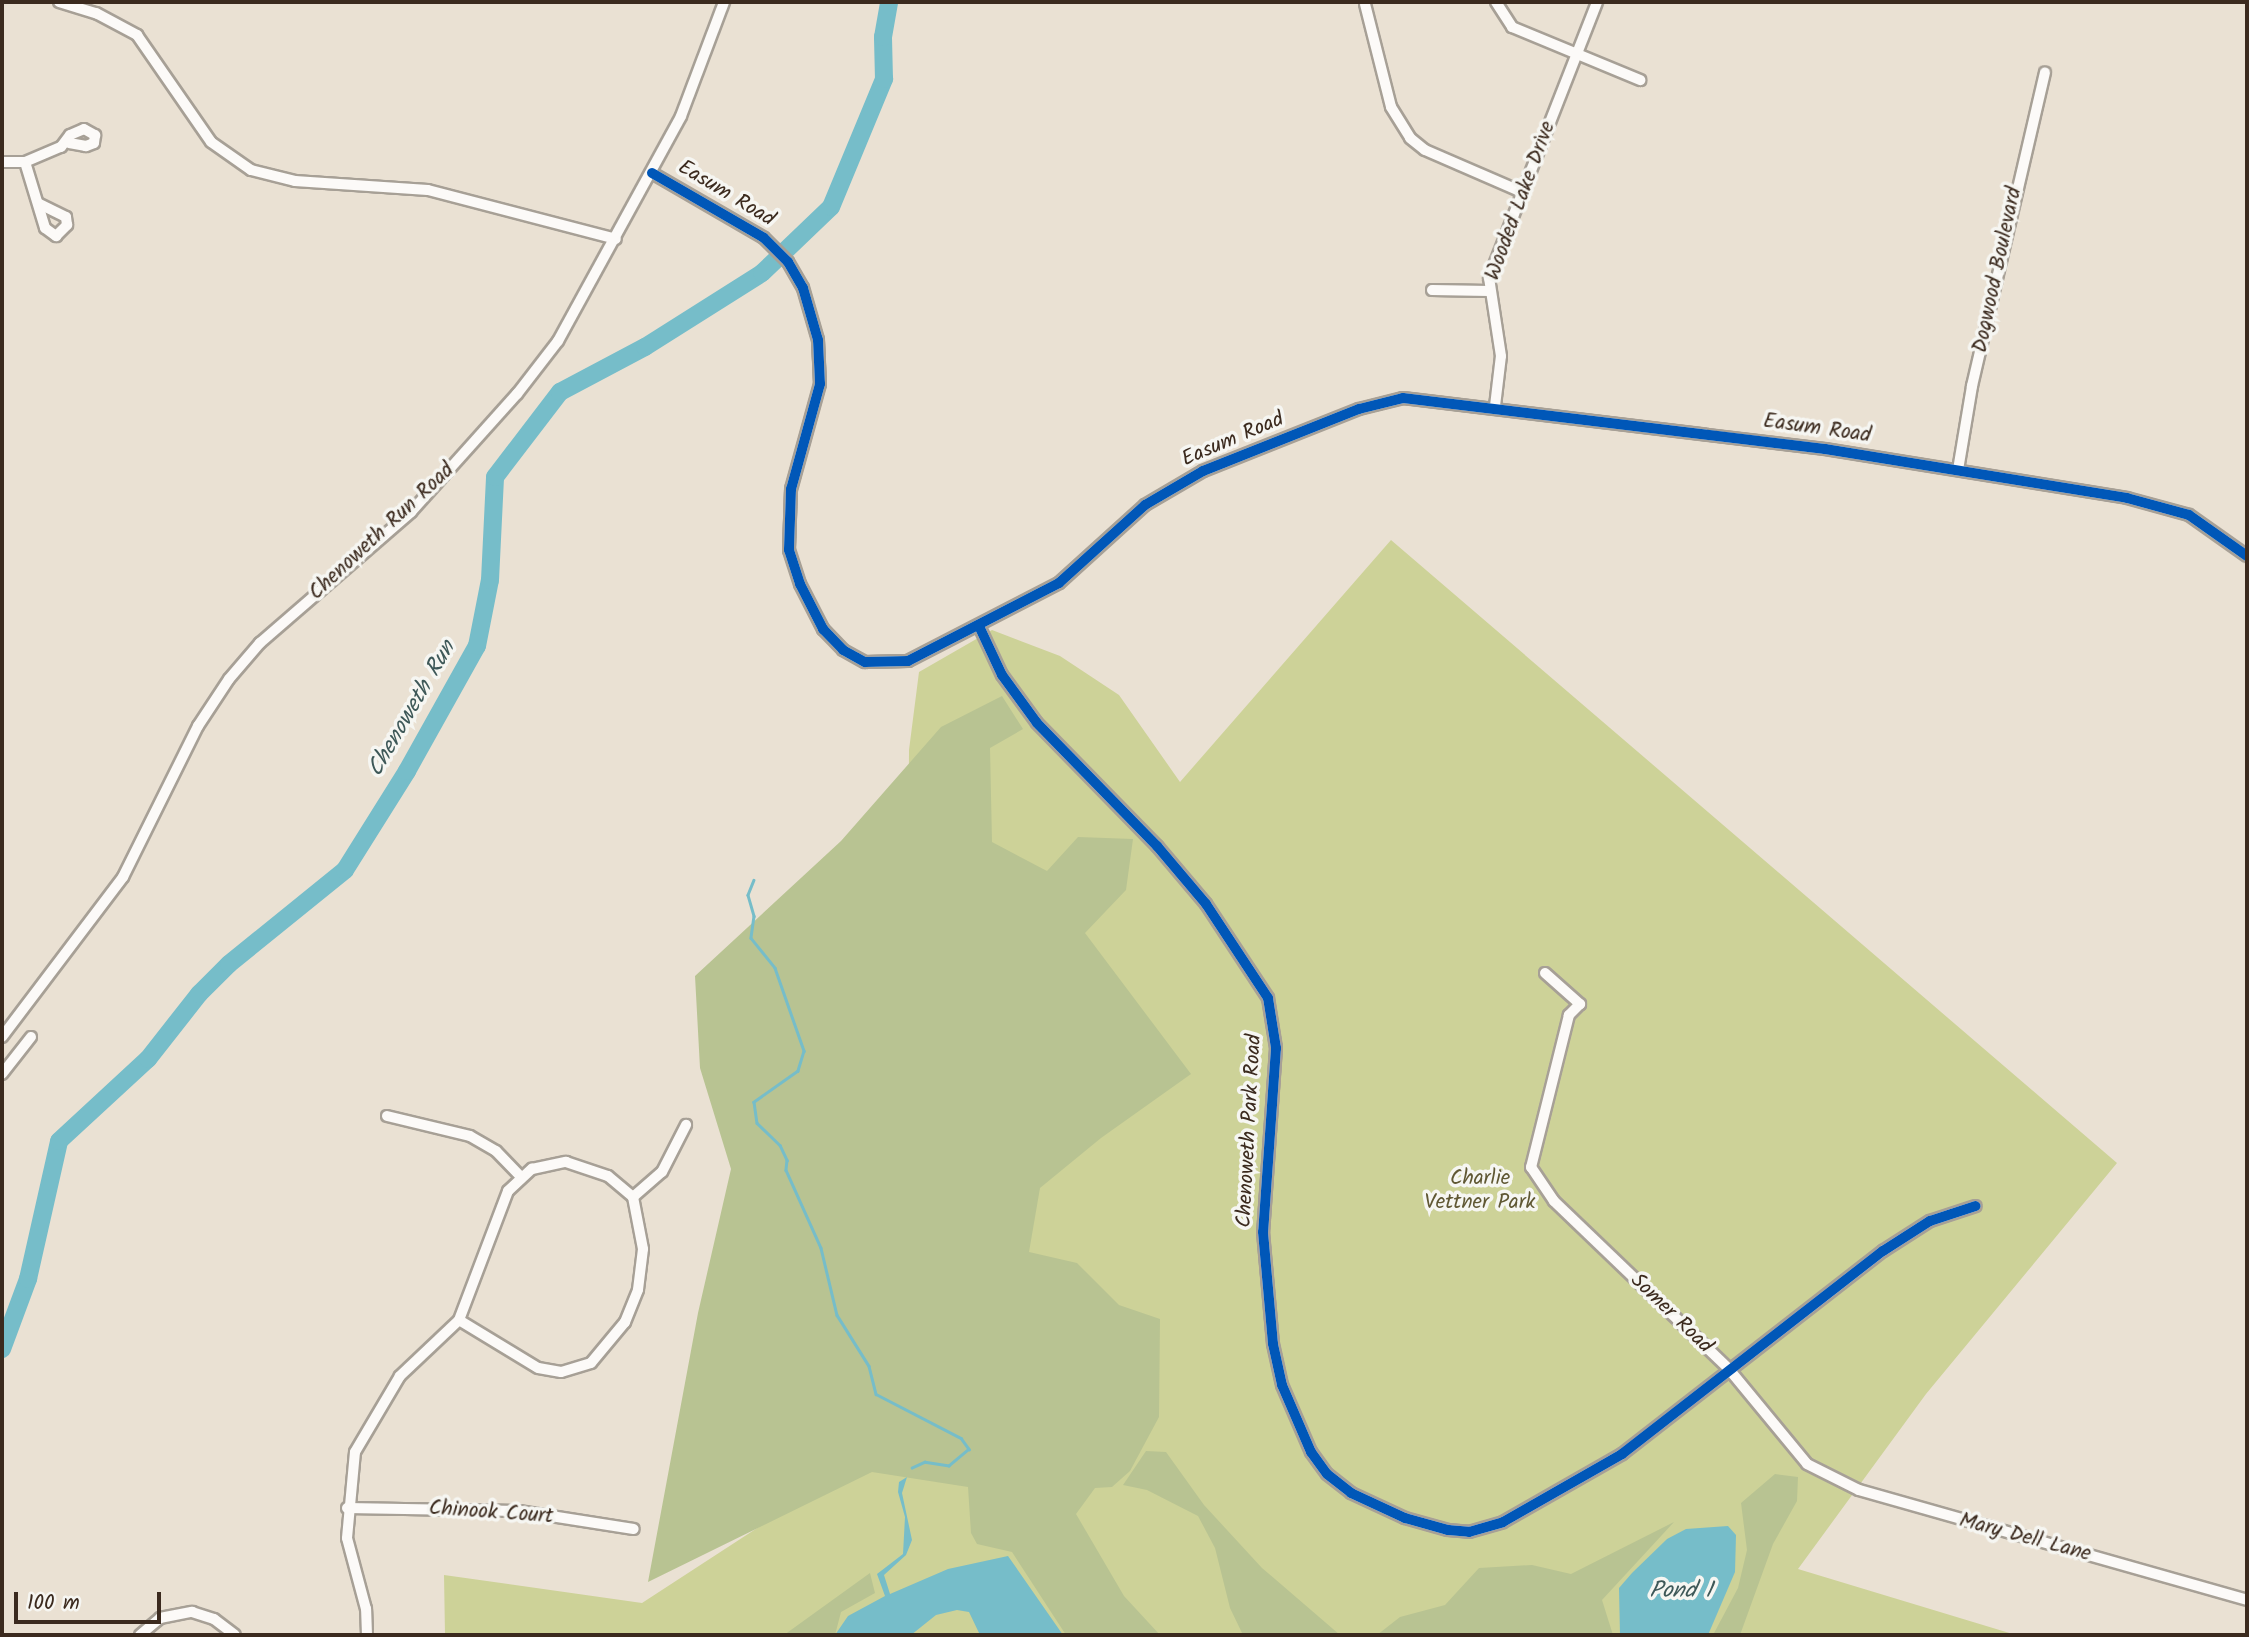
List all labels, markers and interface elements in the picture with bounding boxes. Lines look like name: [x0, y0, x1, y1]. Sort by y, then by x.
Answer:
street label: Wooded Lake Drive: [1481, 118, 1561, 284]
street label: Easum Road: [673, 155, 779, 233]
street label: Dogwood Boulevard: [1968, 185, 2028, 355]
street label: Easum Road: [1178, 407, 1288, 473]
street label: Easum Road: [1762, 409, 1872, 449]
street label: Chenoweth Run Road: [304, 458, 460, 606]
water label: Chenoweth Run: [362, 636, 462, 782]
street label: Chenoweth Park Road: [1232, 1033, 1268, 1229]
park label: Charlie Vettner Park: [1425, 1166, 1535, 1216]
street label: Somer Road: [1625, 1269, 1717, 1359]
street label: Chinook Court: [428, 1496, 554, 1530]
street label: Mary Dell Lane: [1956, 1508, 2094, 1568]
water label: Pond 1: [1649, 1577, 1713, 1605]
scale bar: [18, 1578, 164, 1622]
text: 100 m: [27, 1587, 80, 1620]

